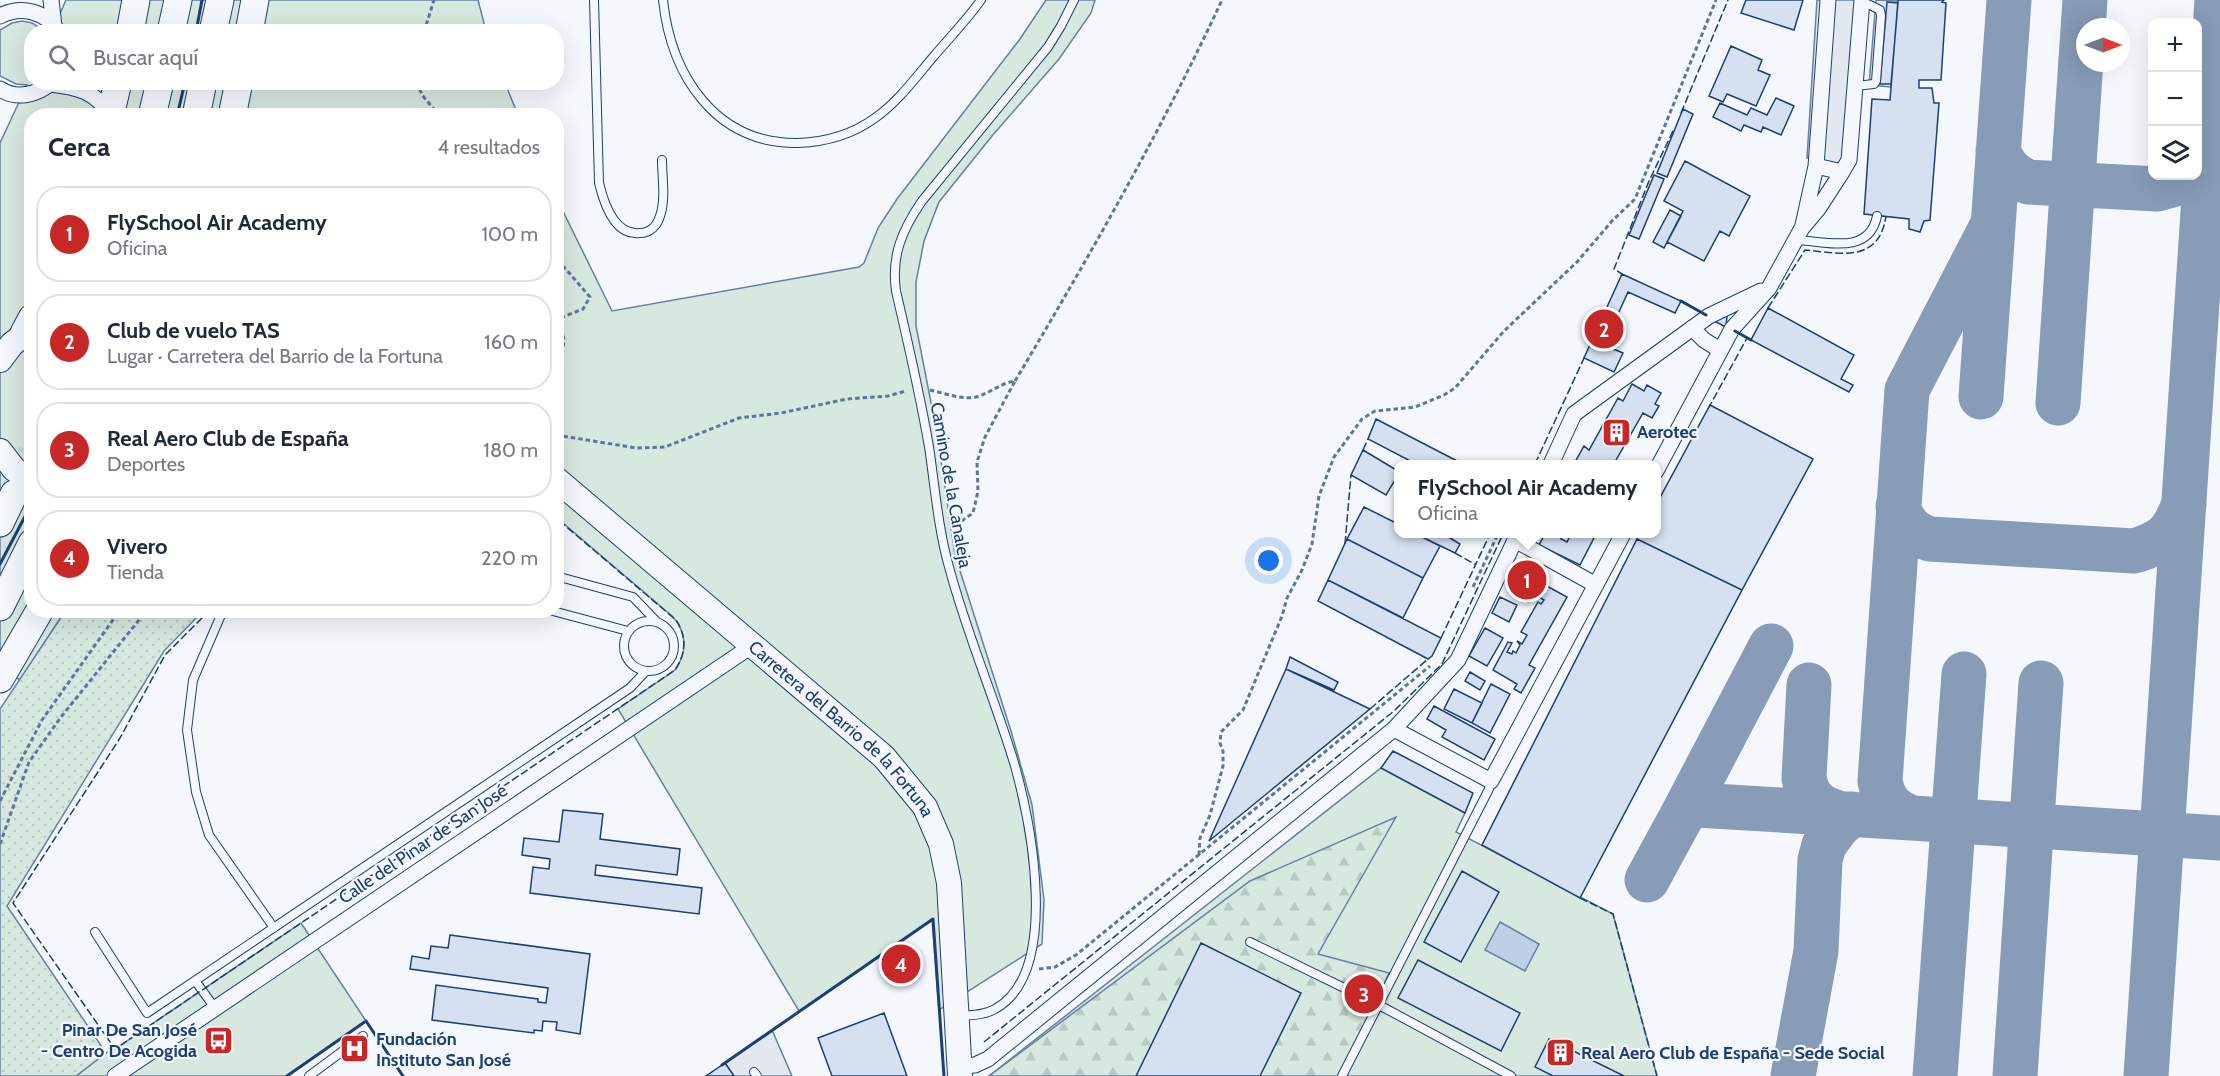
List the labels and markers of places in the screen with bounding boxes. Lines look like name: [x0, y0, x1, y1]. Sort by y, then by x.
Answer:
pin: 2: [1584, 306, 1624, 352]
building icon: Aerotec: [1600, 416, 1632, 448]
place label: Aerotec: [1637, 421, 1697, 443]
pin: 1: [1508, 558, 1546, 602]
pin: 4: [882, 942, 920, 986]
pin: 3: [1344, 972, 1384, 1016]
place label: Pinar De San José - Centro De Acogida: [41, 1019, 197, 1062]
bus stop icon: Pinar De San José - Centro De Acogida: [202, 1024, 234, 1056]
place label: Fundación Instituto San José: [376, 1028, 511, 1071]
hospital icon: Fundación Instituto San José: [339, 1033, 371, 1065]
building icon: Real Aero Club de España - Sede Social: [1544, 1037, 1576, 1069]
place label: Real Aero Club de España - Sede Social: [1581, 1042, 1885, 1064]

